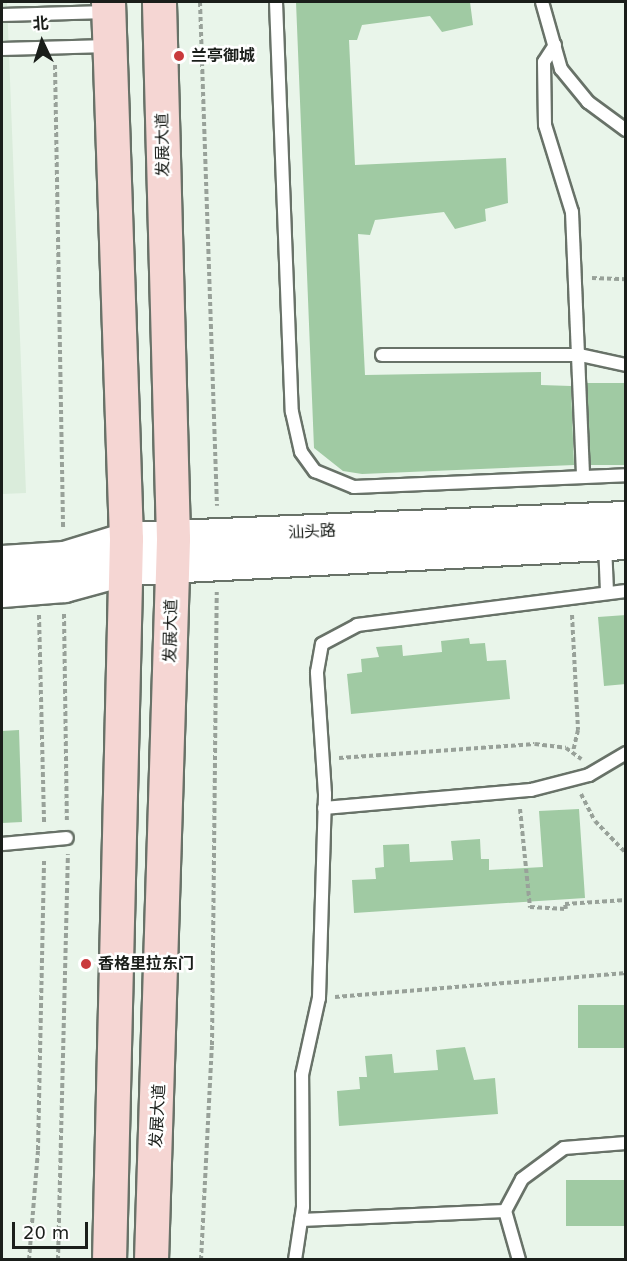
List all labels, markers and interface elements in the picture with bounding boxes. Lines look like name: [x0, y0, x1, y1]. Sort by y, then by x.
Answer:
north arrow: [12, 12, 72, 72]
text: 北: [32, 14, 49, 34]
place label: 兰亭御城: [191, 46, 255, 66]
marker: 兰亭御城: [172, 49, 186, 63]
street label: 发展大道: [153, 113, 173, 177]
street label: 汕头路: [288, 521, 336, 543]
street label: 发展大道: [161, 599, 181, 663]
place label: 香格里拉东门: [98, 954, 194, 974]
marker: 香格里拉东门: [79, 957, 93, 971]
street label: 发展大道: [147, 1084, 169, 1148]
scale bar: [15, 1210, 92, 1248]
text: 20 m: [23, 1222, 69, 1243]

